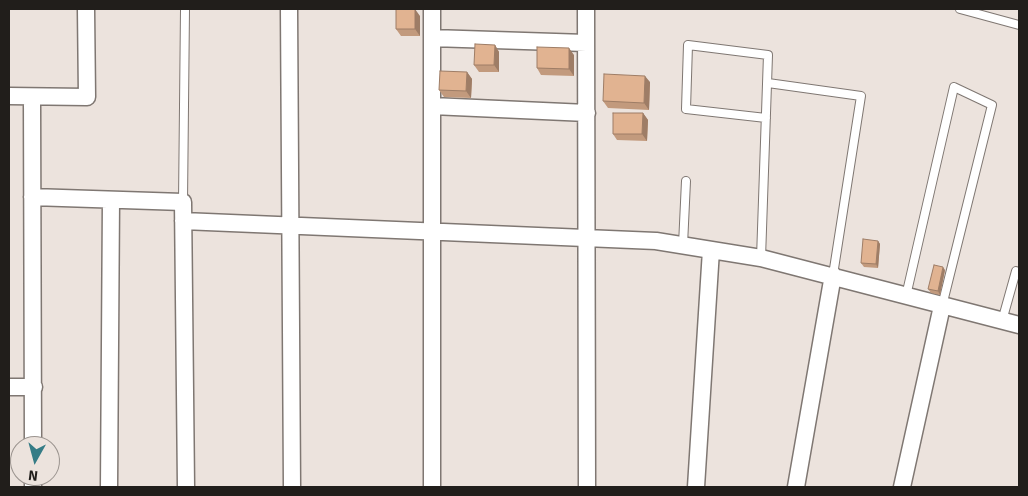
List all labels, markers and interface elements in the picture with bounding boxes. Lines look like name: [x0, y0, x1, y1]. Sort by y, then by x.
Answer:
north arrow: [10, 436, 60, 486]
text: N: [27, 466, 39, 484]

